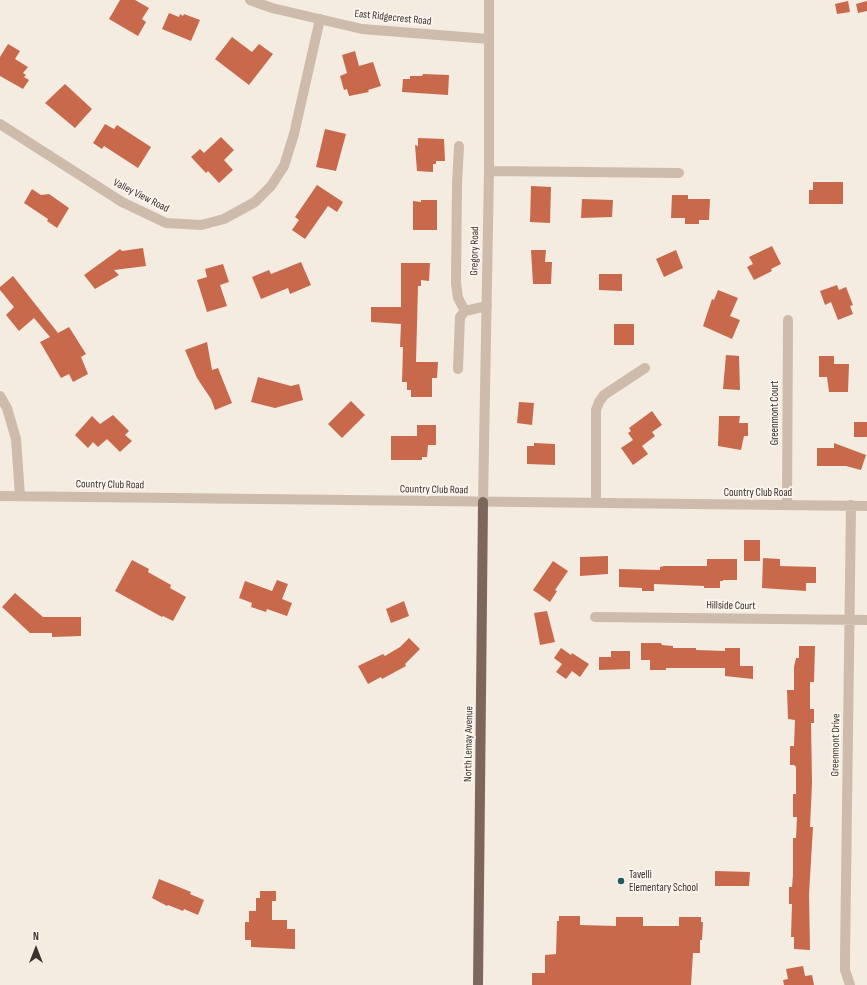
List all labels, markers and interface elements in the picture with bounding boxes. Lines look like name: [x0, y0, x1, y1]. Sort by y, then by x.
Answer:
street label: East Ridgecrest Road: [354, 7, 432, 29]
street label: Valley View Road: [111, 176, 171, 216]
street label: Gregory Road: [468, 226, 482, 276]
street label: Greenmont Court: [768, 381, 782, 445]
street label: Country Club Road: [76, 478, 144, 492]
street label: Country Club Road: [400, 483, 468, 497]
street label: Country Club Road: [724, 486, 792, 500]
street label: Hillside Court: [706, 599, 756, 613]
street label: North Lemay Avenue: [462, 706, 476, 782]
street label: Greenmont Drive: [829, 714, 843, 776]
place label: Tavelli Elementary School: [629, 868, 698, 894]
marker: Tavelli Elementary School: [616, 876, 626, 886]
north arrow: [16, 929, 56, 969]
text: N: [33, 930, 39, 943]

